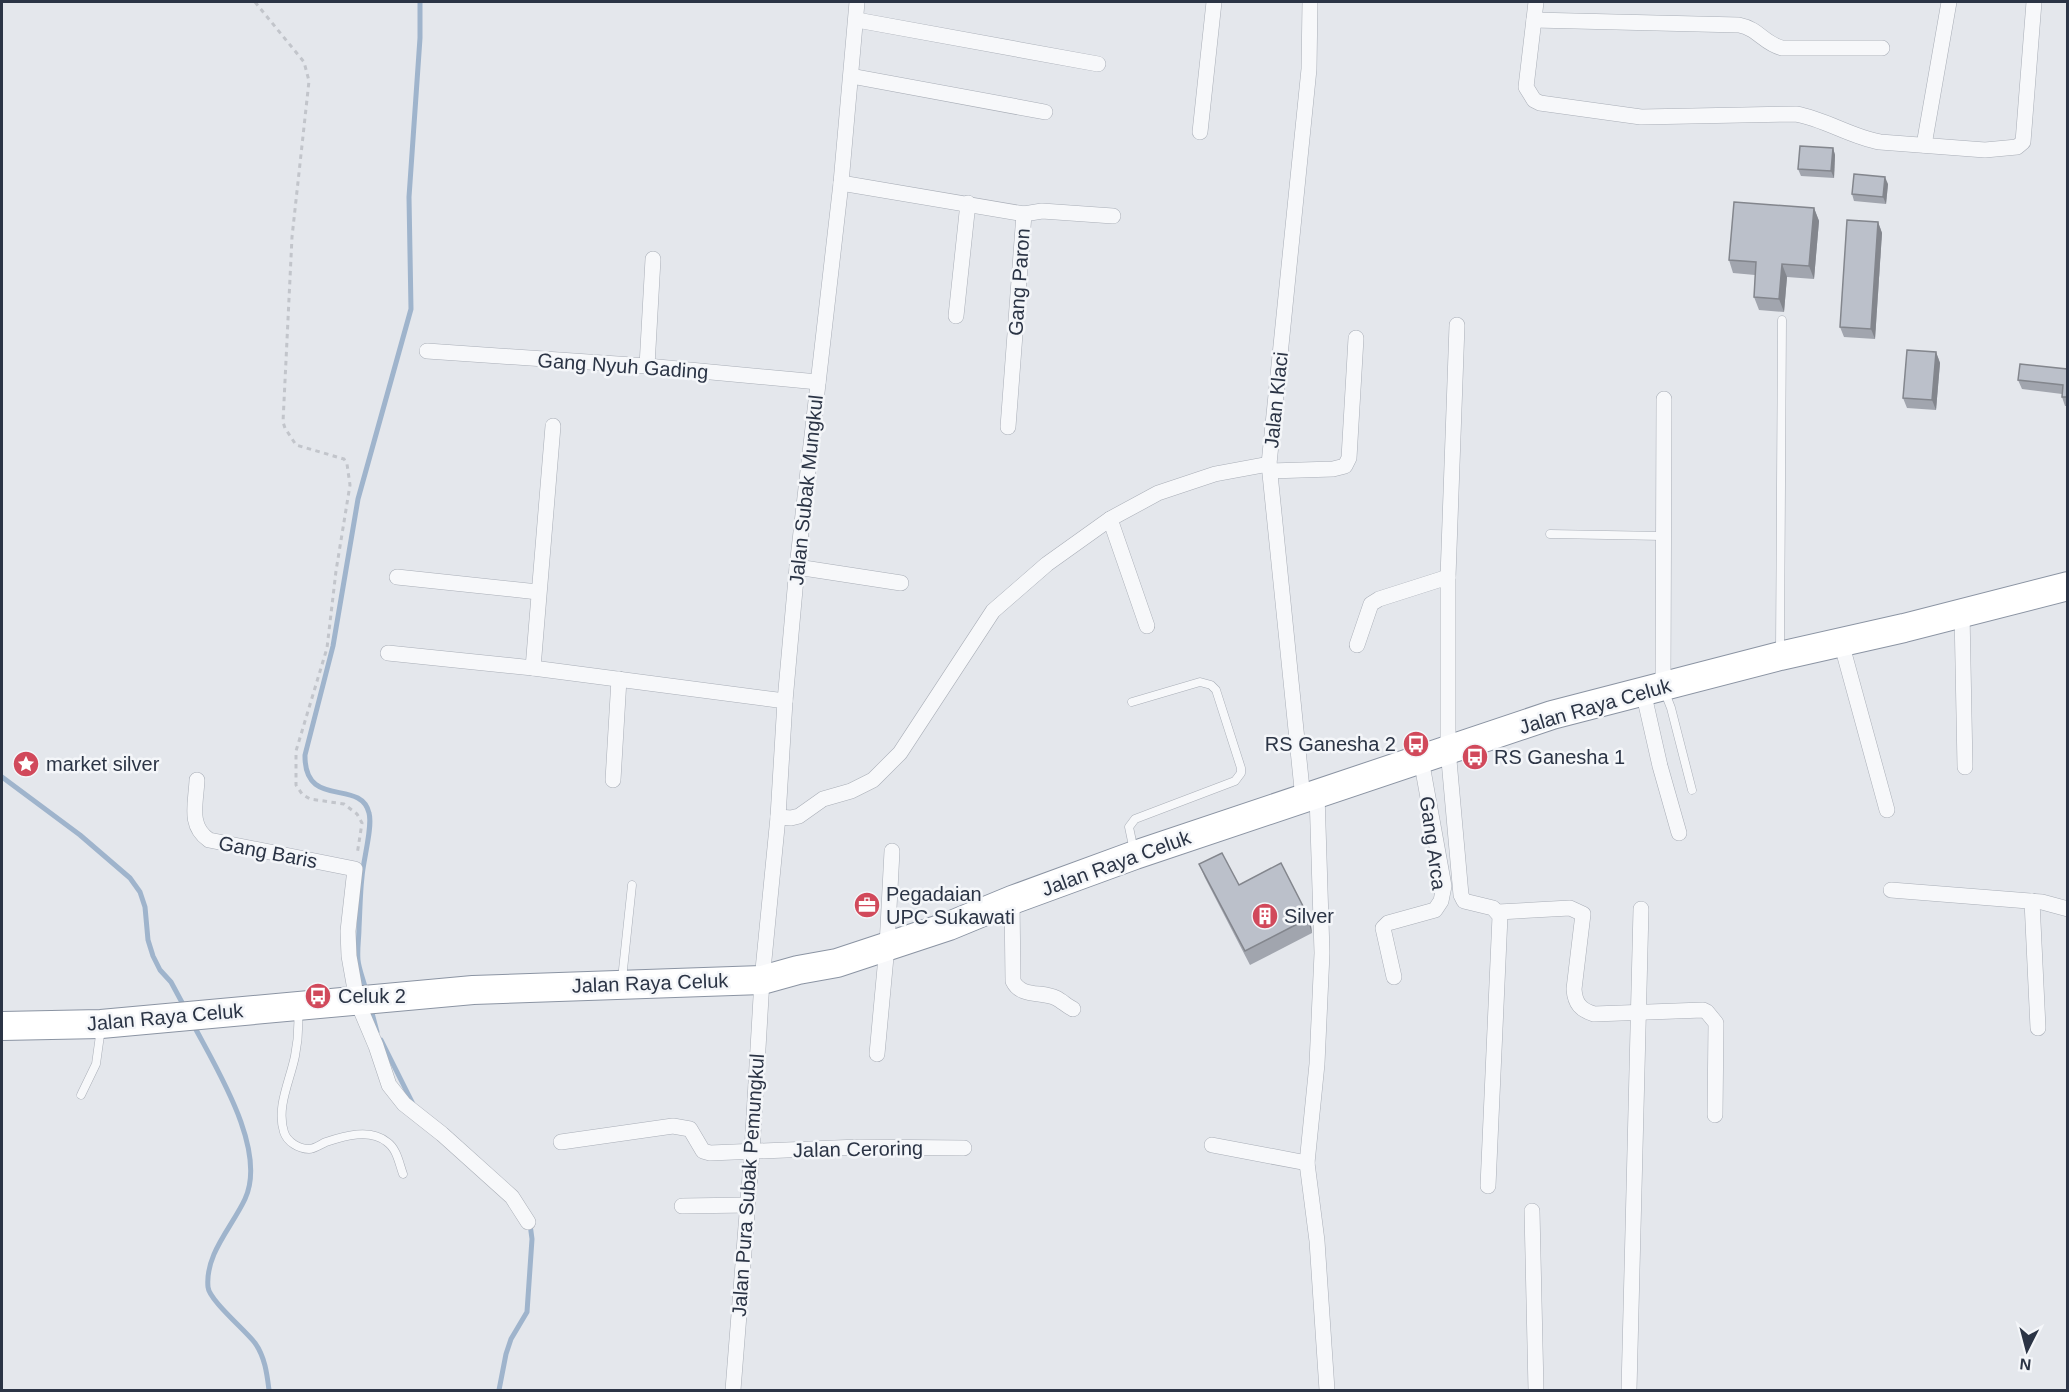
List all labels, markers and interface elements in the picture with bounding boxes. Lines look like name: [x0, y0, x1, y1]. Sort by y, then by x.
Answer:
street label: Gang Paron: [1004, 227, 1034, 337]
street label: Gang Nyuh Gading: [537, 349, 709, 383]
street label: Jalan Klaci: [1260, 351, 1292, 449]
street label: Jalan Subak Mungkul: [785, 394, 827, 586]
street label: Jalan Raya Celuk: [1517, 674, 1674, 738]
bus stop icon: RS Ganesha 2: [1401, 729, 1431, 759]
place label: RS Ganesha 2: [1265, 733, 1396, 755]
bus stop icon: RS Ganesha 1: [1460, 742, 1490, 772]
place label: RS Ganesha 1: [1494, 746, 1625, 768]
place icon: market silver: [11, 749, 41, 779]
place label: market silver: [46, 753, 160, 775]
street label: Gang Arca: [1416, 795, 1451, 892]
street label: Jalan Raya Celuk: [1039, 826, 1194, 900]
street label: Gang Baris: [217, 832, 319, 872]
place label: Pegadaian UPC Sukawati: [886, 883, 1015, 928]
office icon: Pegadaian UPC Sukawati: [852, 890, 882, 920]
building icon: Silver: [1250, 901, 1280, 931]
place label: Silver: [1284, 905, 1334, 927]
street label: Jalan Raya Celuk: [571, 969, 730, 997]
bus stop icon: Celuk 2: [303, 981, 333, 1011]
place label: Celuk 2: [338, 985, 406, 1007]
street label: Jalan Raya Celuk: [86, 999, 245, 1035]
street label: Jalan Pura Subak Pemungkul: [728, 1053, 768, 1317]
street label: Jalan Ceroring: [793, 1137, 923, 1161]
north arrow: [1997, 1320, 2057, 1380]
text: N: [2019, 1355, 2032, 1373]

